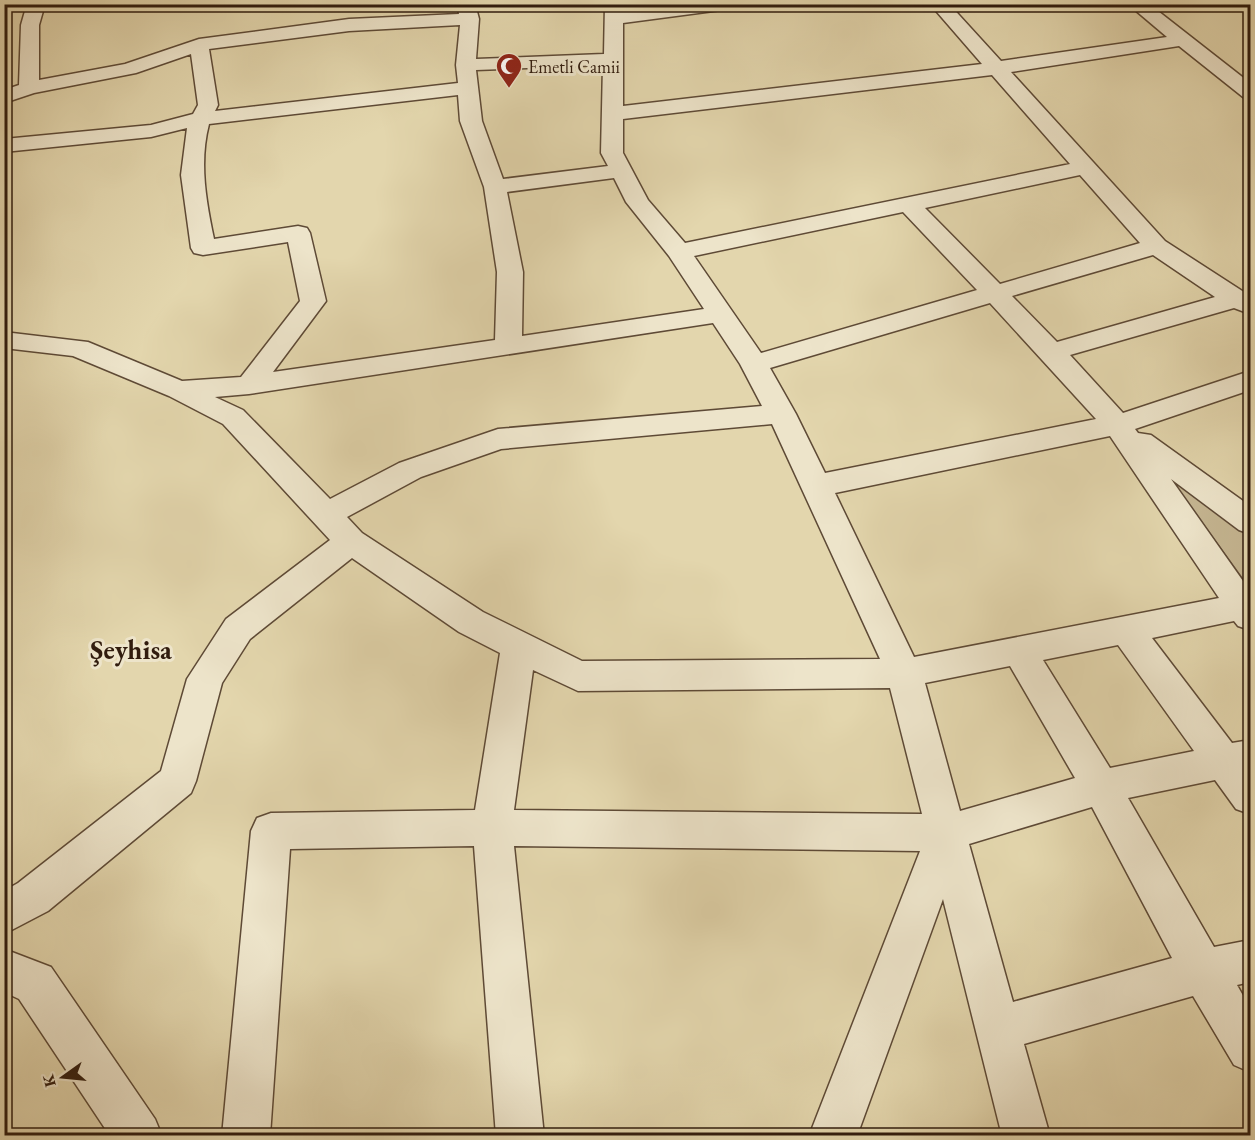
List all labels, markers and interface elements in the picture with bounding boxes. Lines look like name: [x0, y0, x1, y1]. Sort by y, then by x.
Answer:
mosque icon: Emetli Camii: [494, 51, 524, 89]
place label: Emetli Camii: [528, 55, 621, 78]
district label: Şeyhisa: [90, 632, 172, 667]
north arrow: [33, 1047, 93, 1107]
text: K: [37, 1071, 61, 1089]

